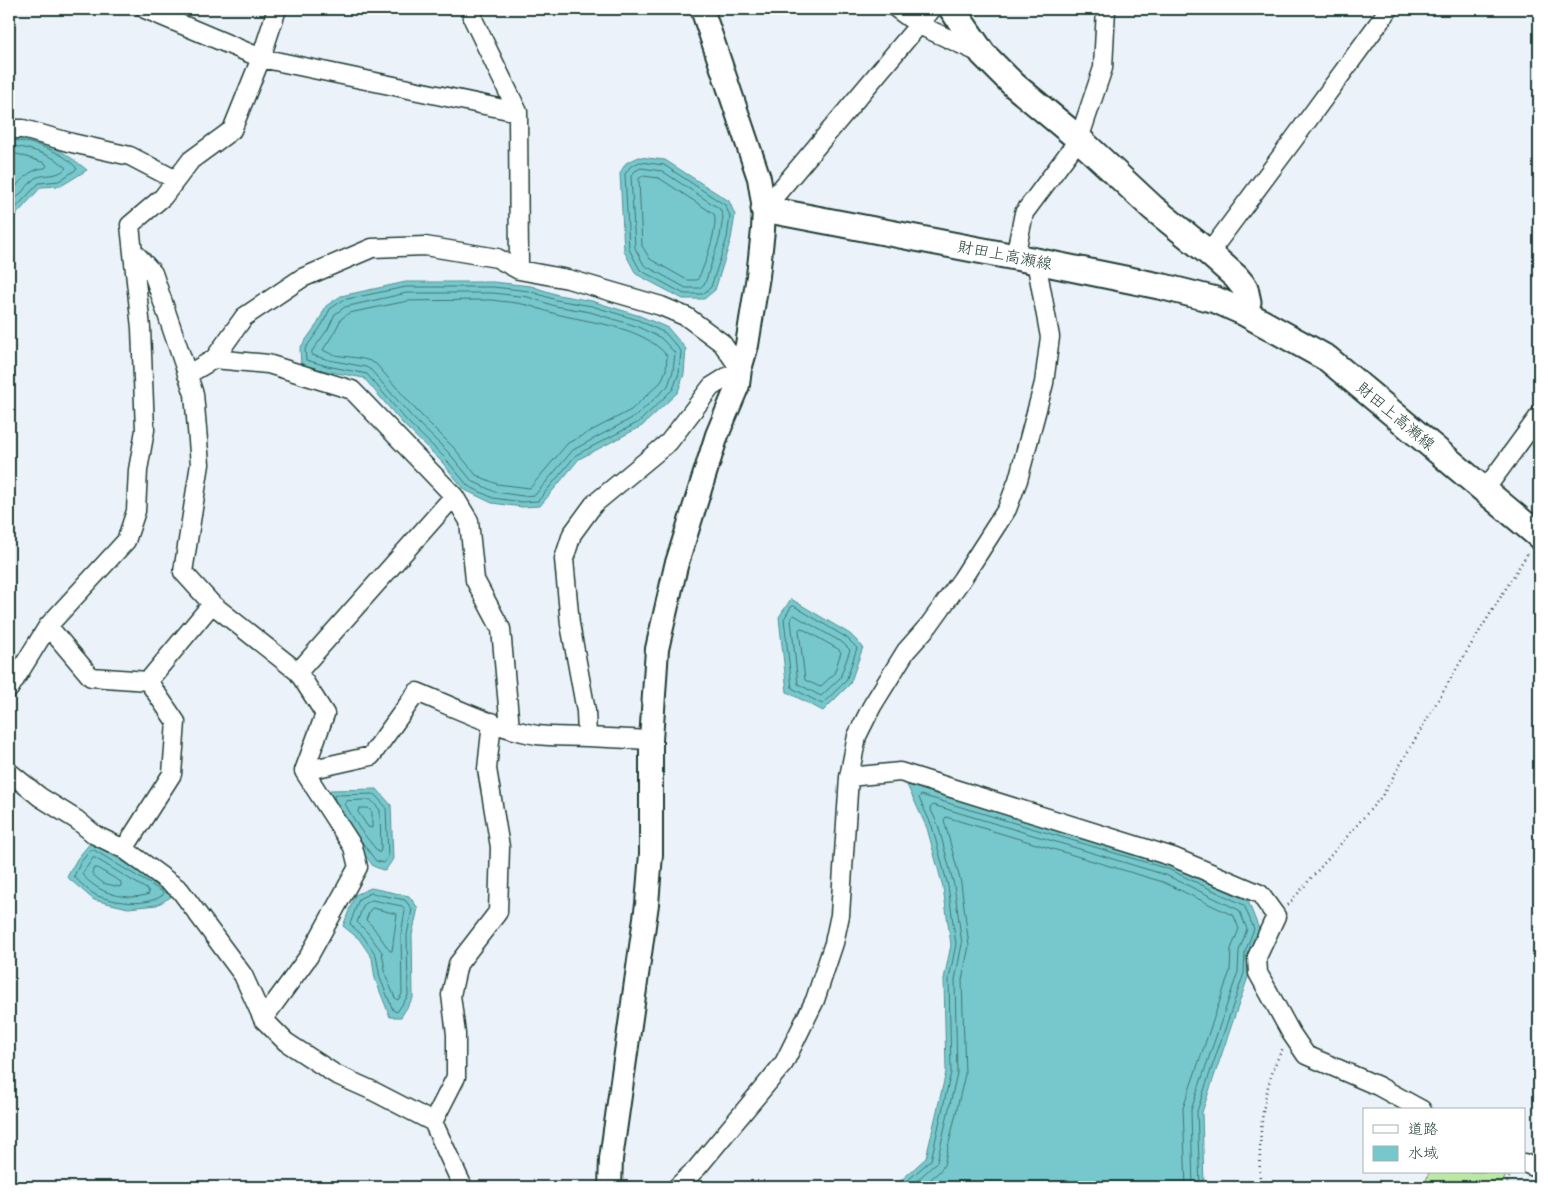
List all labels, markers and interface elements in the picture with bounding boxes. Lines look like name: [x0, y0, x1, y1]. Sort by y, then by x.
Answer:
street label: 財田上高瀬線: [955, 232, 1055, 278]
street label: 財田上高瀬線: [1350, 374, 1442, 458]
legend: [1363, 1108, 1526, 1174]
text: 道路: [1408, 1116, 1438, 1142]
text: 水域: [1408, 1140, 1438, 1166]

